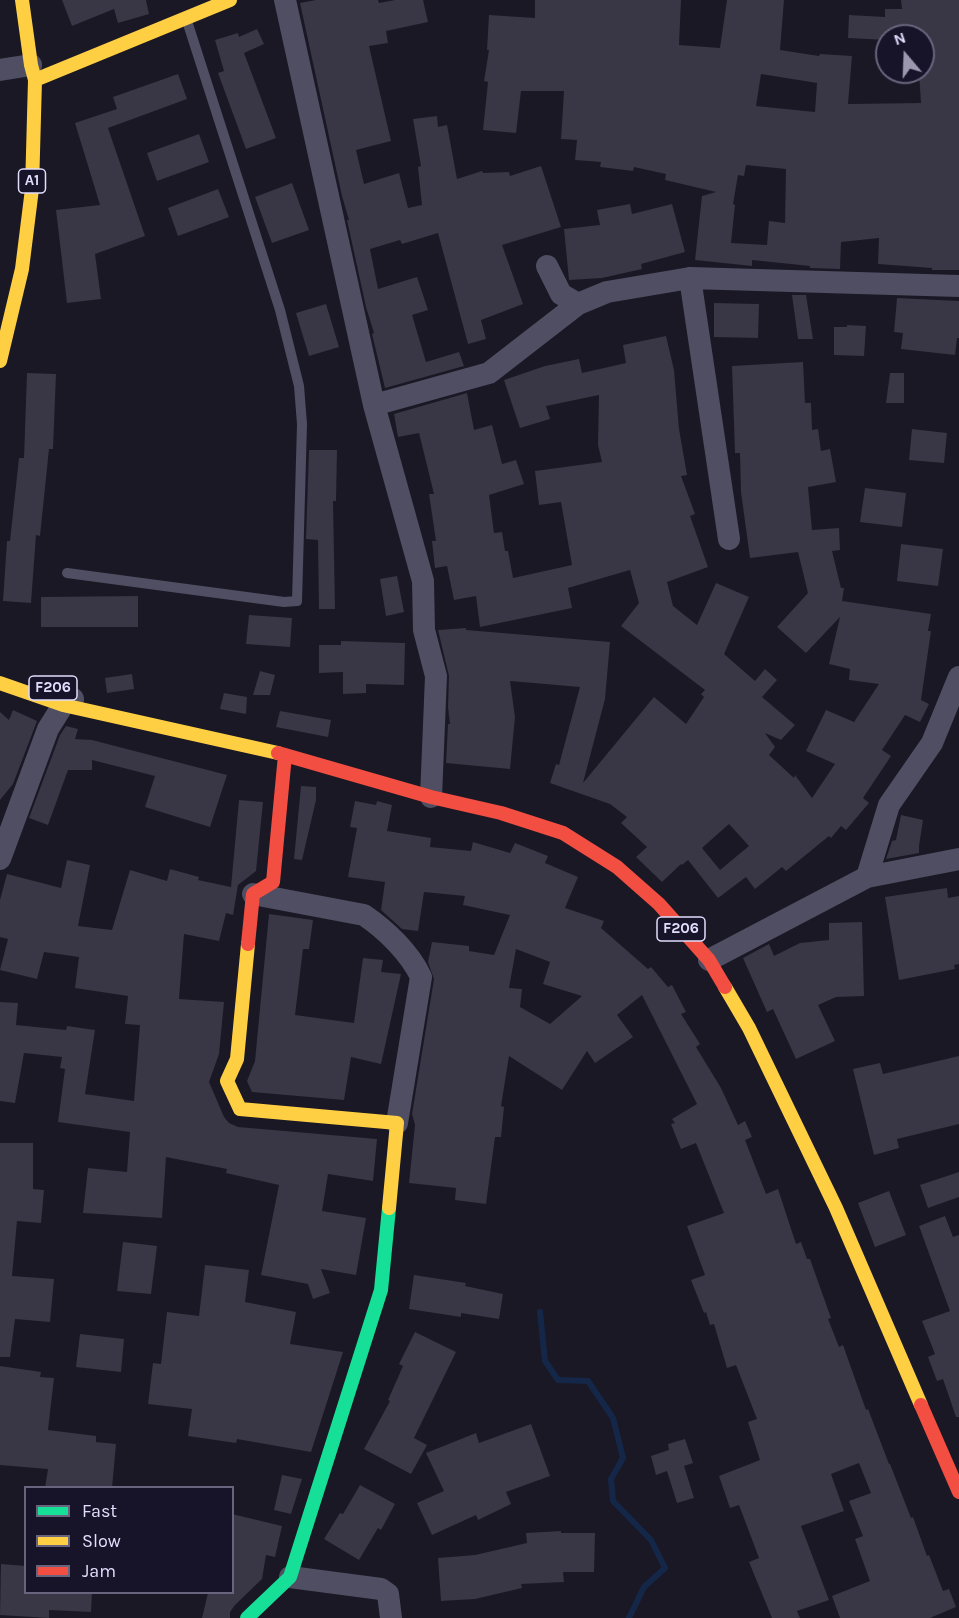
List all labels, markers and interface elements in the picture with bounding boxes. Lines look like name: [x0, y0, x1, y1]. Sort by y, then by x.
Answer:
north arrow: [875, 24, 935, 84]
text: N: [891, 28, 908, 49]
road number: A1: [18, 169, 46, 193]
road number: F206: [29, 676, 77, 700]
road number: F206: [657, 917, 705, 941]
legend: [24, 1486, 234, 1594]
text: Fast: [82, 1500, 117, 1522]
text: Slow: [82, 1530, 121, 1552]
text: Jam: [82, 1560, 116, 1582]

